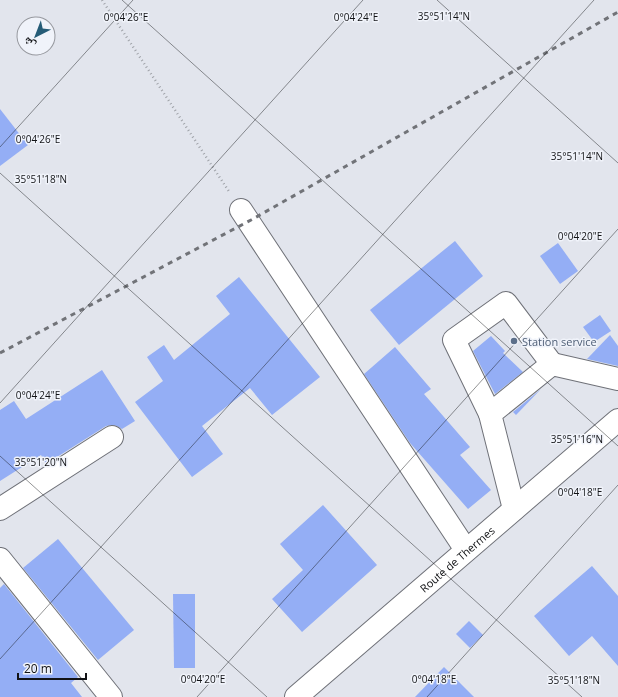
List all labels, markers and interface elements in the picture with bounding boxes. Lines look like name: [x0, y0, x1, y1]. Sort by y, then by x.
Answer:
text: 35°51'14"N: [418, 9, 470, 23]
text: 0°04'26"E: [104, 10, 148, 24]
text: 0°04'24"E: [334, 10, 378, 24]
north arrow: [16, 16, 56, 56]
text: ش: [19, 33, 39, 53]
text: 0°04'26"E: [16, 132, 60, 146]
text: 35°51'14"N: [551, 149, 603, 163]
text: 35°51'18"N: [15, 172, 67, 186]
text: 0°04'20"E: [558, 229, 602, 243]
place label: Station service: [522, 334, 597, 349]
marker: Station service: [509, 336, 519, 346]
text: 0°04'24"E: [16, 388, 60, 402]
text: 35°51'16"N: [551, 432, 603, 446]
text: 35°51'20"N: [15, 455, 67, 469]
text: 0°04'18"E: [558, 485, 602, 499]
street label: Route de Thermes: [416, 522, 497, 595]
scale bar: [18, 655, 86, 681]
text: 20 m: [24, 660, 52, 677]
text: 0°04'20"E: [181, 672, 225, 686]
text: 0°04'18"E: [412, 672, 456, 686]
text: 35°51'18"N: [548, 673, 600, 687]

